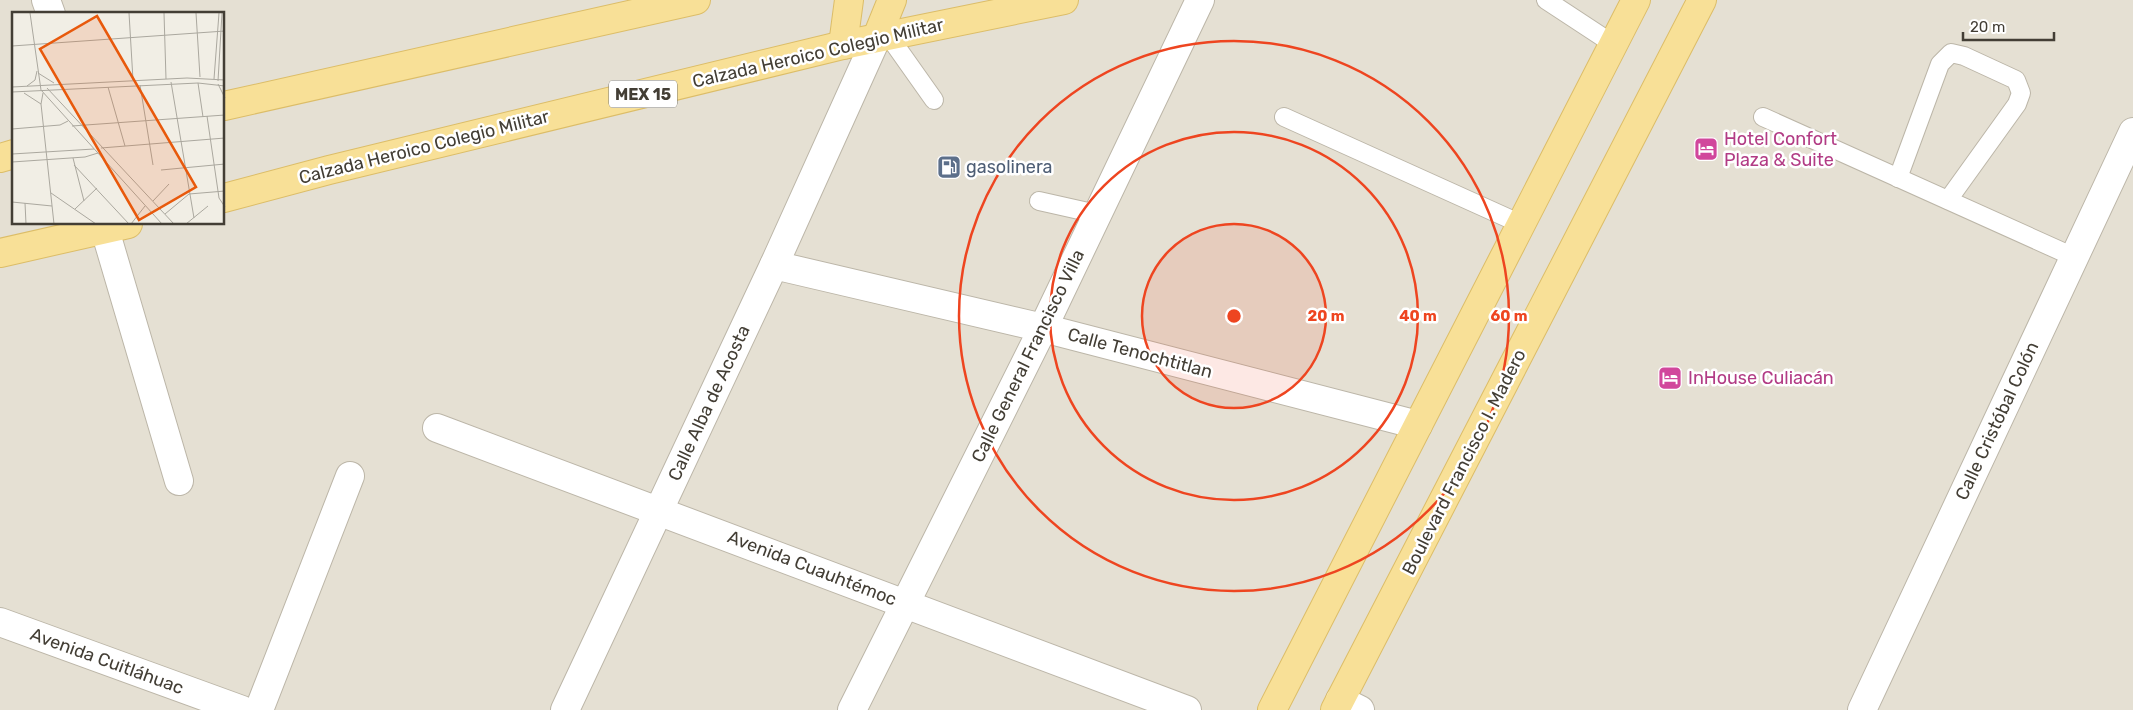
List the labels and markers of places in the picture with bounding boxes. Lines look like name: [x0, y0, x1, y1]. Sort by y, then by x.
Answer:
place label: Hotel Confort Plaza & Suite: [1724, 128, 1837, 171]
hotel icon: Hotel Confort Plaza & Suite: [1693, 136, 1719, 162]
fuel station icon: gasolinera: [936, 154, 962, 180]
place label: gasolinera: [966, 156, 1053, 178]
centre of rings: [1225, 307, 1243, 325]
hotel icon: InHouse Culiacán: [1657, 365, 1683, 391]
place label: InHouse Culiacán: [1688, 367, 1834, 389]

